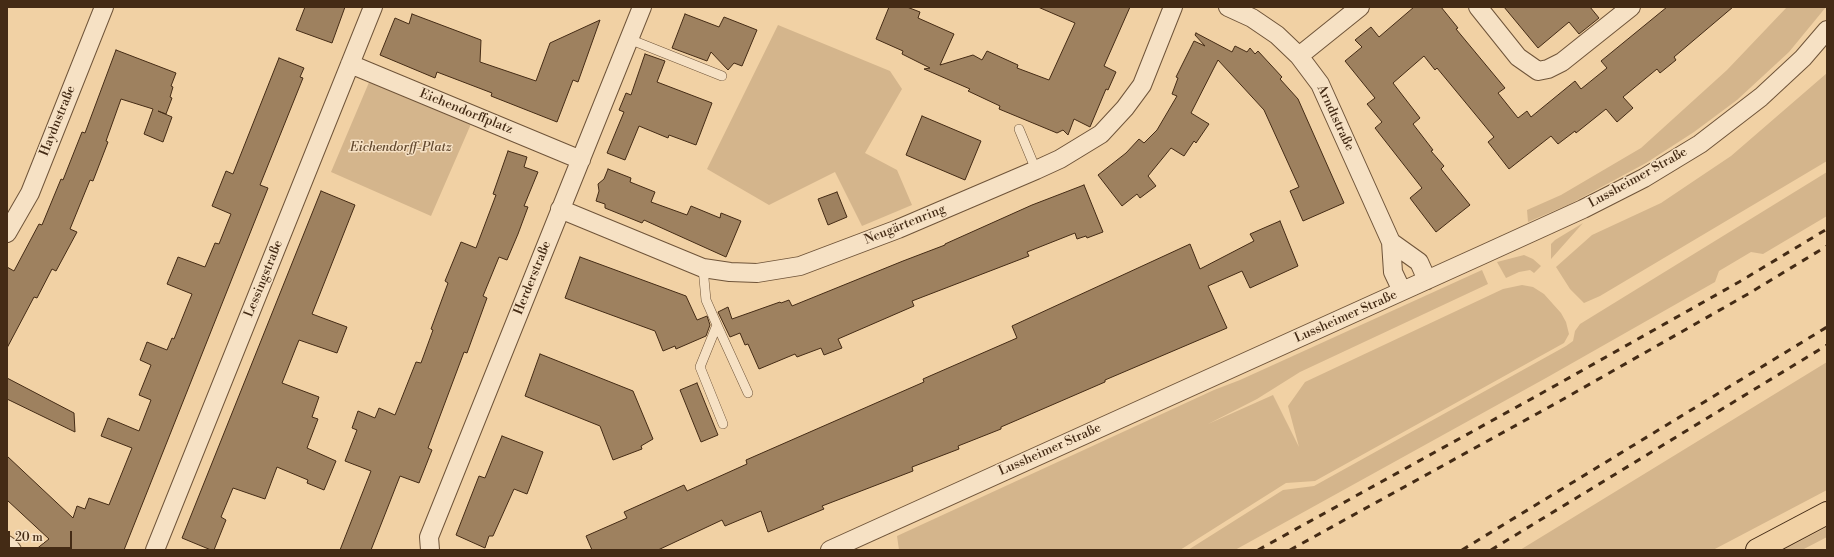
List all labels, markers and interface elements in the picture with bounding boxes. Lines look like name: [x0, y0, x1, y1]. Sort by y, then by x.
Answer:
street label: Arndtstraße: [1313, 83, 1357, 153]
street label: Haydnstraße: [37, 84, 79, 158]
street label: Eichendorffplatz: [417, 86, 515, 138]
park label: Eichendorff-Platz: [350, 140, 452, 156]
street label: Lussheimer Straße: [1586, 144, 1690, 212]
street label: Neugärtenring: [862, 202, 948, 248]
street label: Lessingstraße: [241, 238, 287, 320]
street label: Herderstraße: [511, 239, 555, 317]
street label: Lussheimer Straße: [1292, 287, 1400, 347]
street label: Lussheimer Straße: [996, 420, 1104, 480]
scale bar: [10, 523, 74, 549]
text: 20 m: [15, 530, 43, 545]

